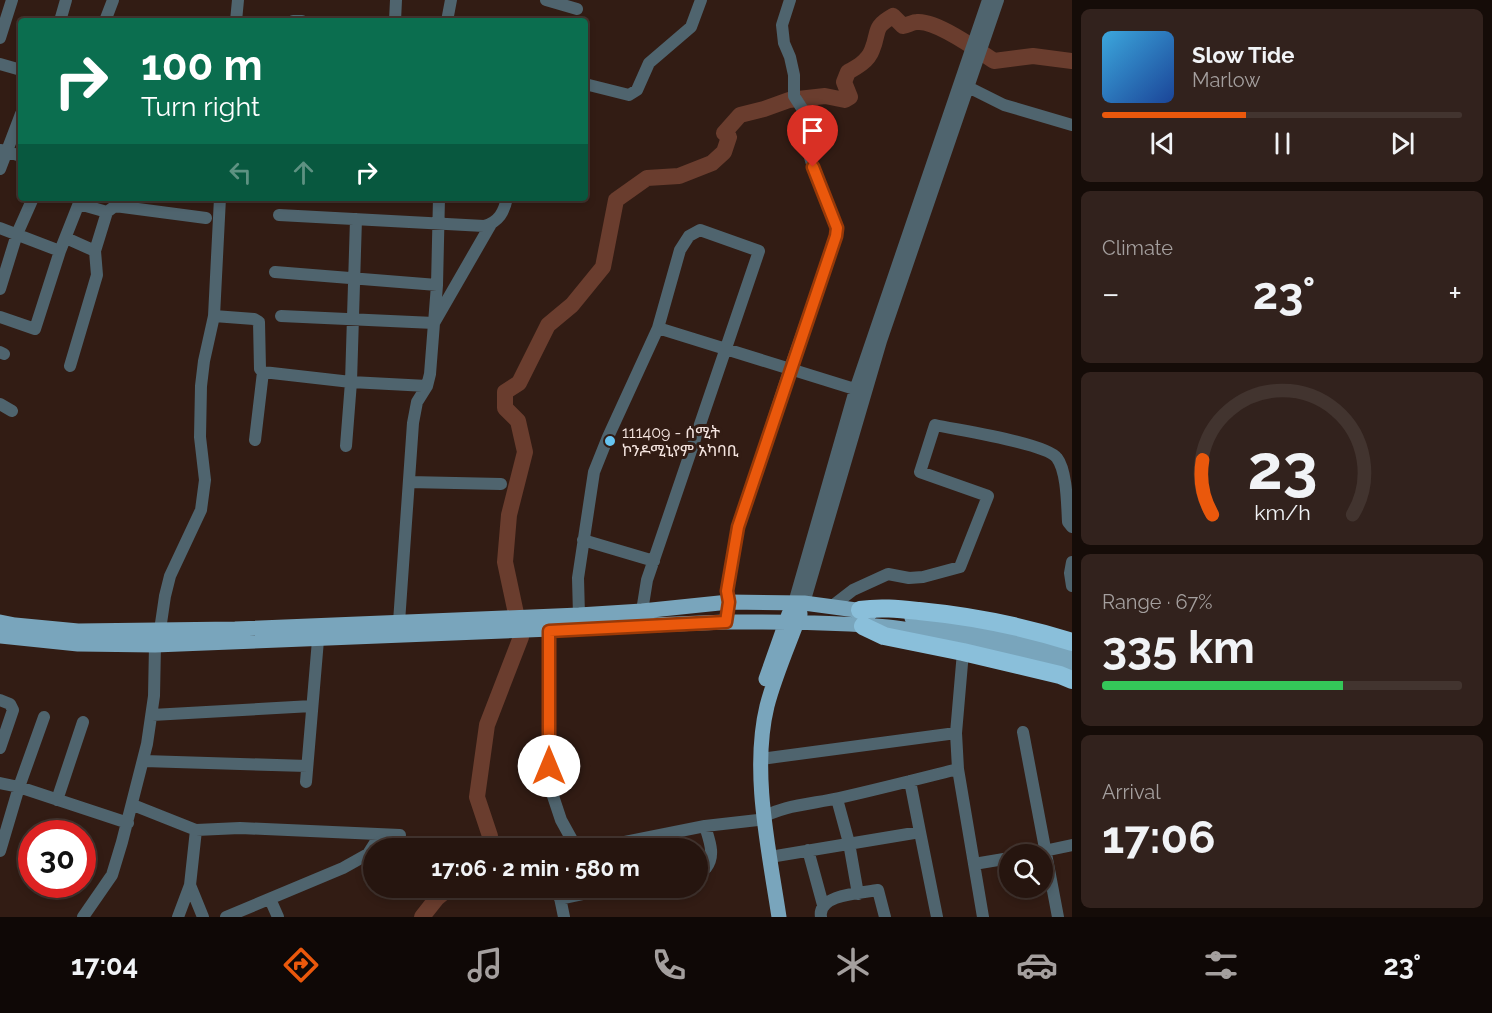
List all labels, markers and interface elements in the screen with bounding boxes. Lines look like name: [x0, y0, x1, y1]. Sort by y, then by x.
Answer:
text: 100 m: [141, 41, 263, 90]
icon: right: [42, 42, 120, 120]
text: Slow Tide: [1192, 42, 1294, 68]
text: Marlow: [1192, 68, 1261, 92]
text: Turn right: [141, 91, 260, 122]
pin: [787, 105, 838, 167]
icon: arrive: [796, 114, 829, 147]
icon: previous: [1146, 127, 1179, 160]
icon: pause: [1266, 127, 1299, 160]
icon: next: [1386, 127, 1419, 160]
icon: left: [224, 156, 257, 189]
icon: ahead: [287, 156, 320, 189]
icon: right: [350, 156, 383, 189]
text: Climate: [1102, 236, 1173, 260]
text: 23°: [1253, 267, 1315, 320]
text: −: [1102, 274, 1120, 313]
text: +: [1448, 274, 1462, 313]
place label: 111409 - ሰሚት ኮንዶሚኒየም አካባቢ: [622, 423, 739, 460]
text: 23: [1247, 431, 1317, 505]
marker: 111409 - ሰሚት ኮንዶሚኒየም አካባቢ: [603, 434, 617, 448]
text: km/h: [1254, 501, 1310, 526]
text: Range · 67%: [1102, 590, 1213, 614]
text: 335 km: [1102, 621, 1255, 674]
position arrow: [517, 734, 581, 798]
text: Arrival: [1102, 780, 1161, 804]
text: 17:06: [1102, 811, 1216, 864]
speed limit sign: 30: [18, 820, 96, 898]
map controls: [999, 844, 1053, 898]
button: search: [999, 844, 1053, 898]
text: 17:06 · 2 min · 580 m: [431, 855, 640, 881]
icon: directions: [280, 944, 322, 986]
icon: music: [464, 944, 506, 986]
icon: phone: [648, 944, 690, 986]
icon: climate: [832, 944, 874, 986]
icon: car: [1016, 944, 1058, 986]
icon: filters: [1200, 944, 1242, 986]
text: 17:04: [71, 950, 138, 981]
text: 23°: [1383, 950, 1421, 981]

